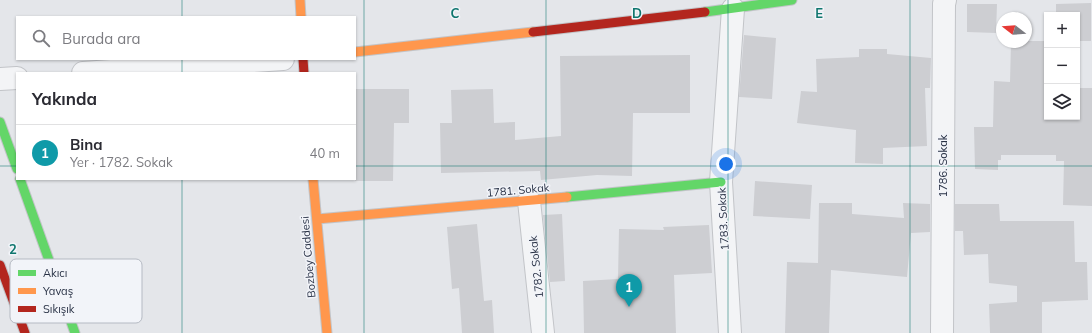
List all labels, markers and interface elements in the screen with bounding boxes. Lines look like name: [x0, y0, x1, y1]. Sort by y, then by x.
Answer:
text: C: [451, 5, 460, 21]
text: D: [632, 5, 642, 21]
text: E: [815, 5, 823, 21]
north arrow: [996, 12, 1032, 48]
map controls: [1044, 12, 1080, 120]
button: +: [1044, 12, 1080, 48]
search box: [16, 16, 356, 60]
icon: search: [30, 27, 52, 49]
text: Burada ara: [62, 29, 141, 48]
button: −: [1044, 48, 1080, 84]
button: layers: [1044, 84, 1080, 120]
text: Yakında: [32, 88, 97, 109]
street label: 1786. Sokak: [936, 134, 950, 197]
text: Bina: [70, 135, 103, 154]
text: 1: [41, 145, 49, 161]
text: 40 m: [310, 145, 340, 161]
text: Yer · 1782. Sokak: [70, 154, 173, 170]
your location: [716, 154, 736, 174]
street label: 1781. Sokak: [486, 180, 550, 200]
street label: 1783. Sokak: [714, 187, 732, 251]
street label: Bozbey Caddesi: [297, 216, 319, 298]
street label: 1782. Sokak: [526, 235, 546, 299]
text: 2: [9, 241, 17, 257]
legend: [10, 259, 142, 323]
text: Akıcı: [43, 266, 67, 280]
pin: 1: [616, 274, 642, 307]
text: Yavaş: [42, 284, 73, 298]
text: Sıkışık: [43, 302, 75, 316]

